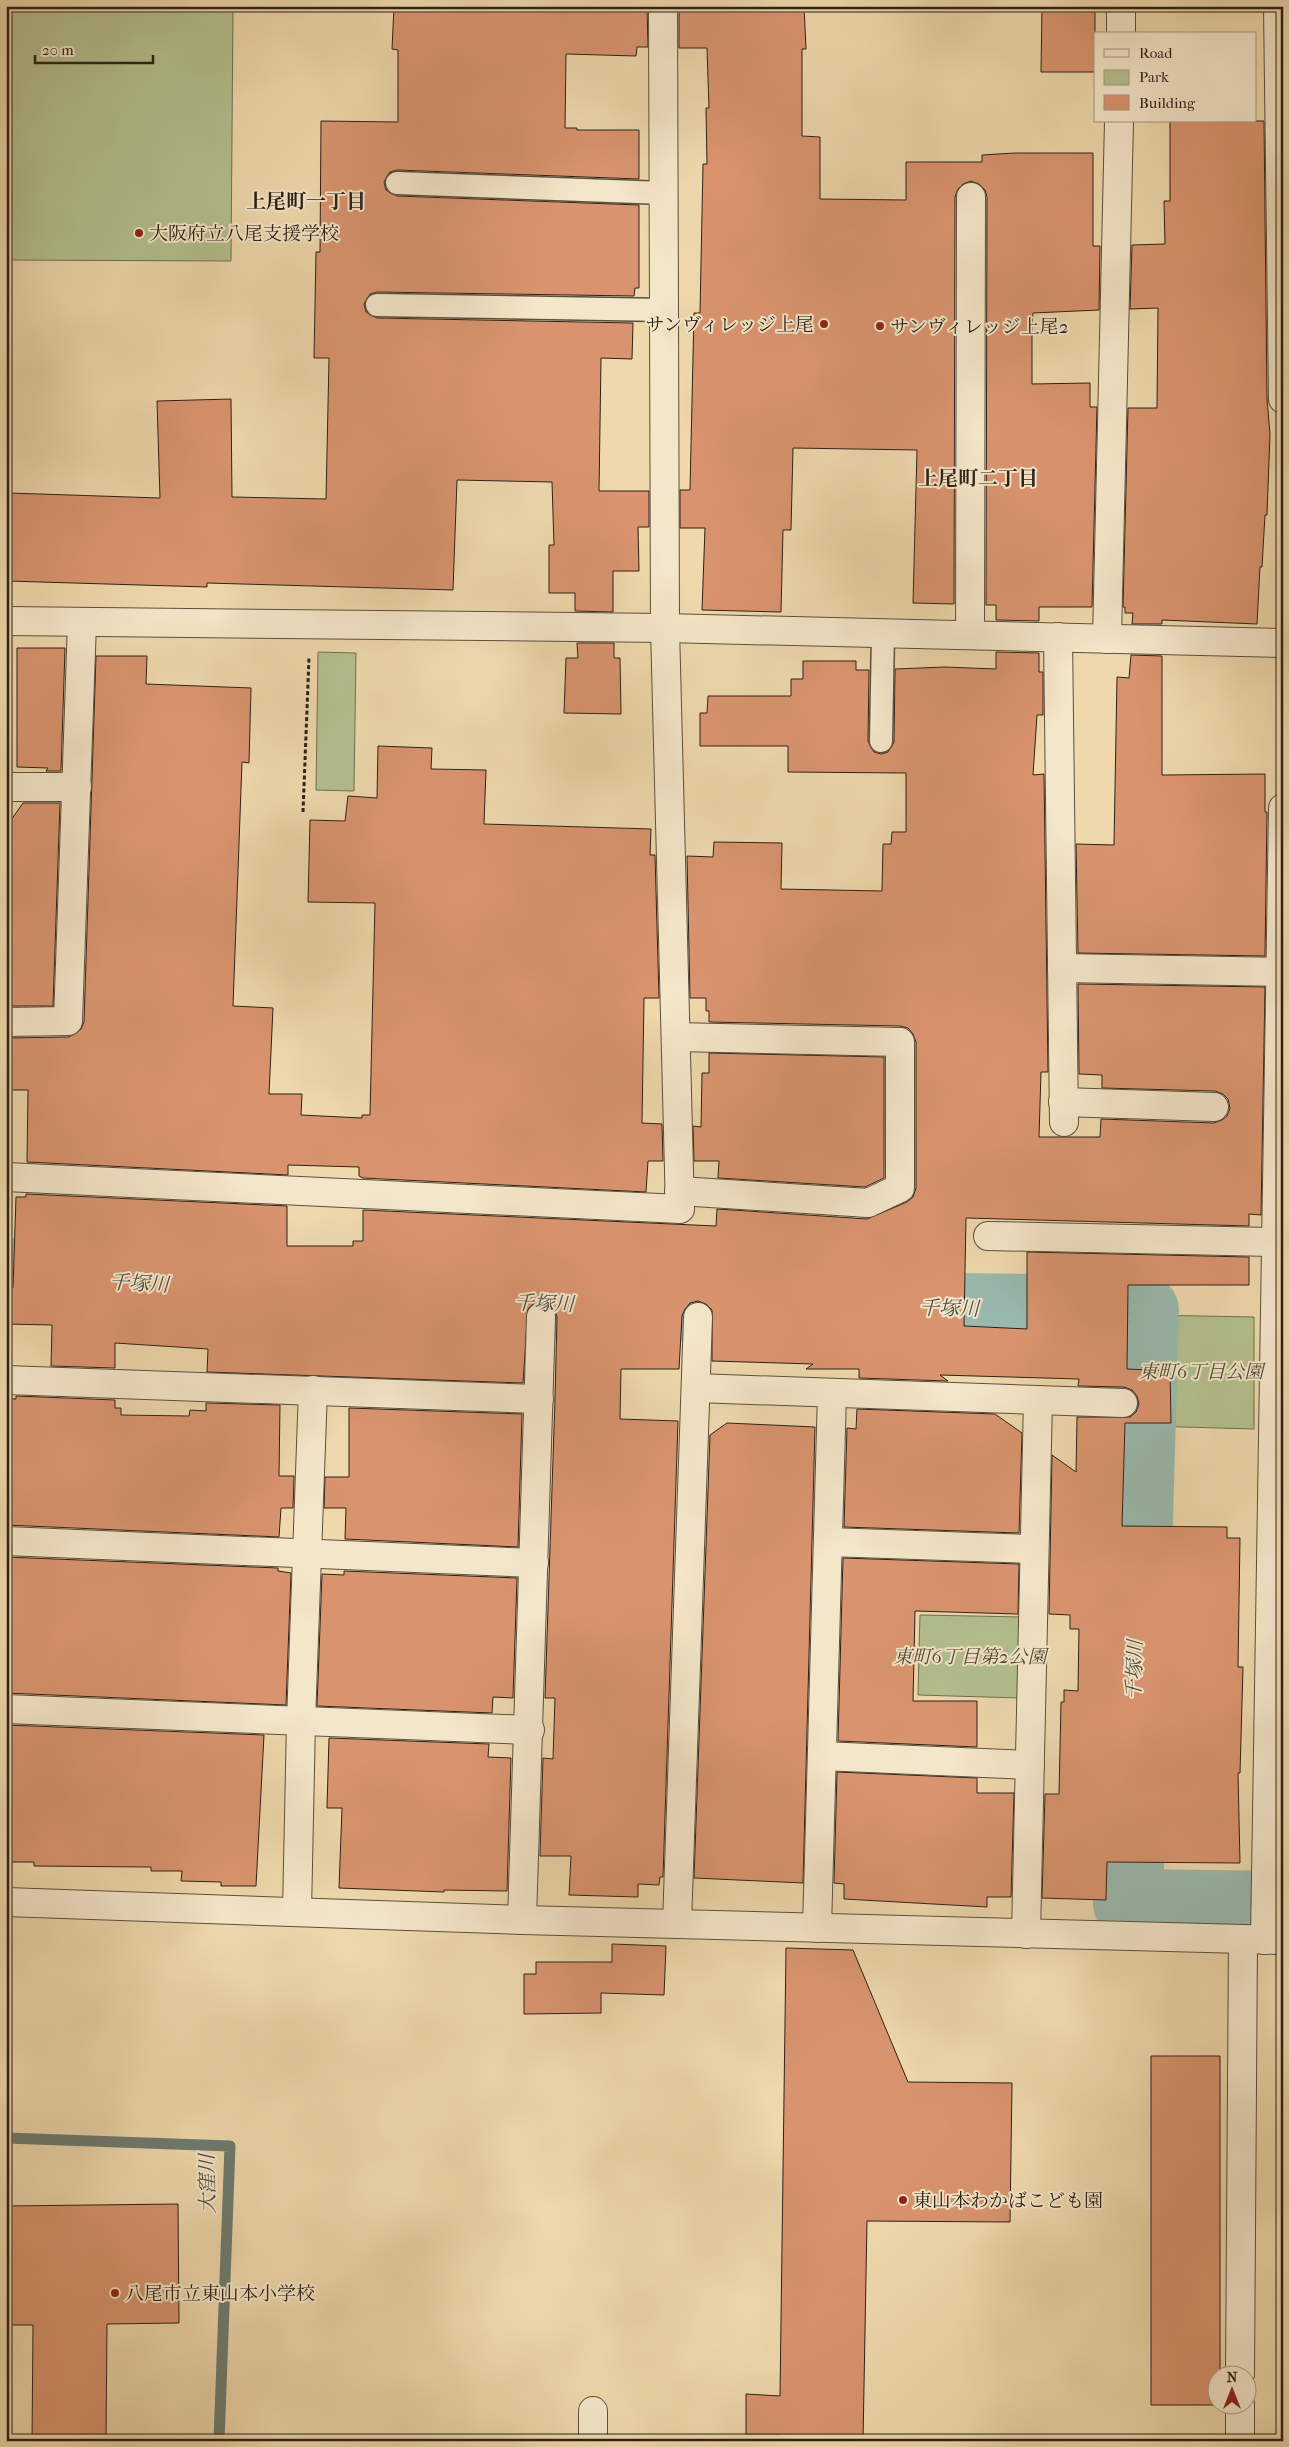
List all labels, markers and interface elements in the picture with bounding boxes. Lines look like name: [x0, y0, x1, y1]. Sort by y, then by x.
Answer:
scale bar: [35, 32, 152, 64]
legend: [1094, 32, 1256, 122]
text: 20 m: [42, 41, 74, 59]
text: Road: [1139, 44, 1173, 62]
text: Park: [1139, 68, 1169, 86]
text: Building: [1139, 94, 1196, 112]
district label: 上尾町一丁目: [246, 190, 366, 213]
place label: 大阪府立八尾支援学校: [149, 223, 339, 245]
marker: 大阪府立八尾支援学校: [133, 227, 145, 239]
place label: サンヴィレッジ上尾: [645, 314, 814, 336]
place label: サンヴィレッジ上尾2: [890, 316, 1069, 338]
marker: サンヴィレッジ上尾: [818, 318, 830, 330]
marker: サンヴィレッジ上尾2: [874, 320, 886, 332]
district label: 上尾町二丁目: [918, 467, 1038, 490]
water label: 千塚川: [108, 1270, 172, 1297]
water label: 千塚川: [514, 1291, 576, 1316]
water label: 千塚川: [919, 1296, 981, 1321]
park label: 東町6丁目公園: [1139, 1361, 1266, 1383]
water label: 千塚川: [1122, 1638, 1147, 1700]
park label: 東町6丁目第2公園: [893, 1646, 1050, 1668]
water label: 大窪川: [195, 2152, 220, 2214]
place label: 東山本わかばこども園: [913, 2190, 1103, 2212]
marker: 東山本わかばこども園: [897, 2194, 909, 2206]
place label: 八尾市立東山本小学校: [125, 2283, 315, 2305]
marker: 八尾市立東山本小学校: [109, 2287, 121, 2299]
north arrow: [1206, 2364, 1256, 2414]
text: N: [1227, 2369, 1238, 2386]

